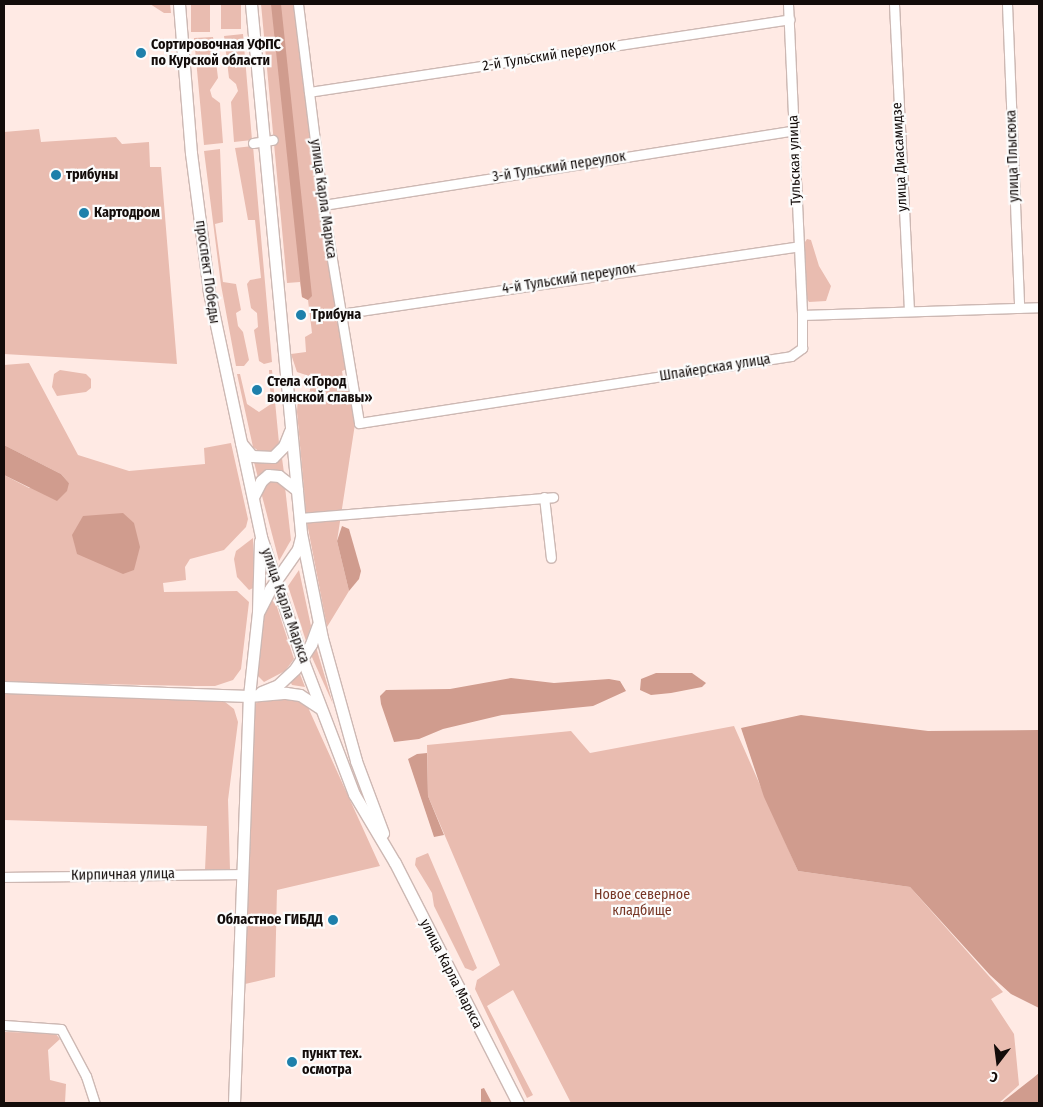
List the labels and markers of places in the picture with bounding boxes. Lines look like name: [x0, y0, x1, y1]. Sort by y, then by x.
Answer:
place label: Сортировочная УФПС по Курской области: [151, 37, 281, 70]
marker: Сортировочная УФПС по Курской области: [135, 47, 147, 59]
place label: трибуны: [66, 167, 118, 183]
marker: трибуны: [50, 169, 62, 181]
place label: Картодром: [94, 205, 160, 221]
marker: Картодром: [78, 207, 90, 219]
place label: Трибуна: [311, 307, 361, 323]
marker: Трибуна: [295, 309, 307, 321]
place label: Стела «Город воинской славы»: [267, 374, 373, 407]
marker: Стела «Город воинской славы»: [251, 384, 263, 396]
place label: Областное ГИБДД: [217, 912, 323, 928]
marker: Областное ГИБДД: [327, 914, 339, 926]
place label: пункт тех. осмотра: [302, 1046, 362, 1078]
marker: пункт тех. осмотра: [286, 1056, 298, 1068]

